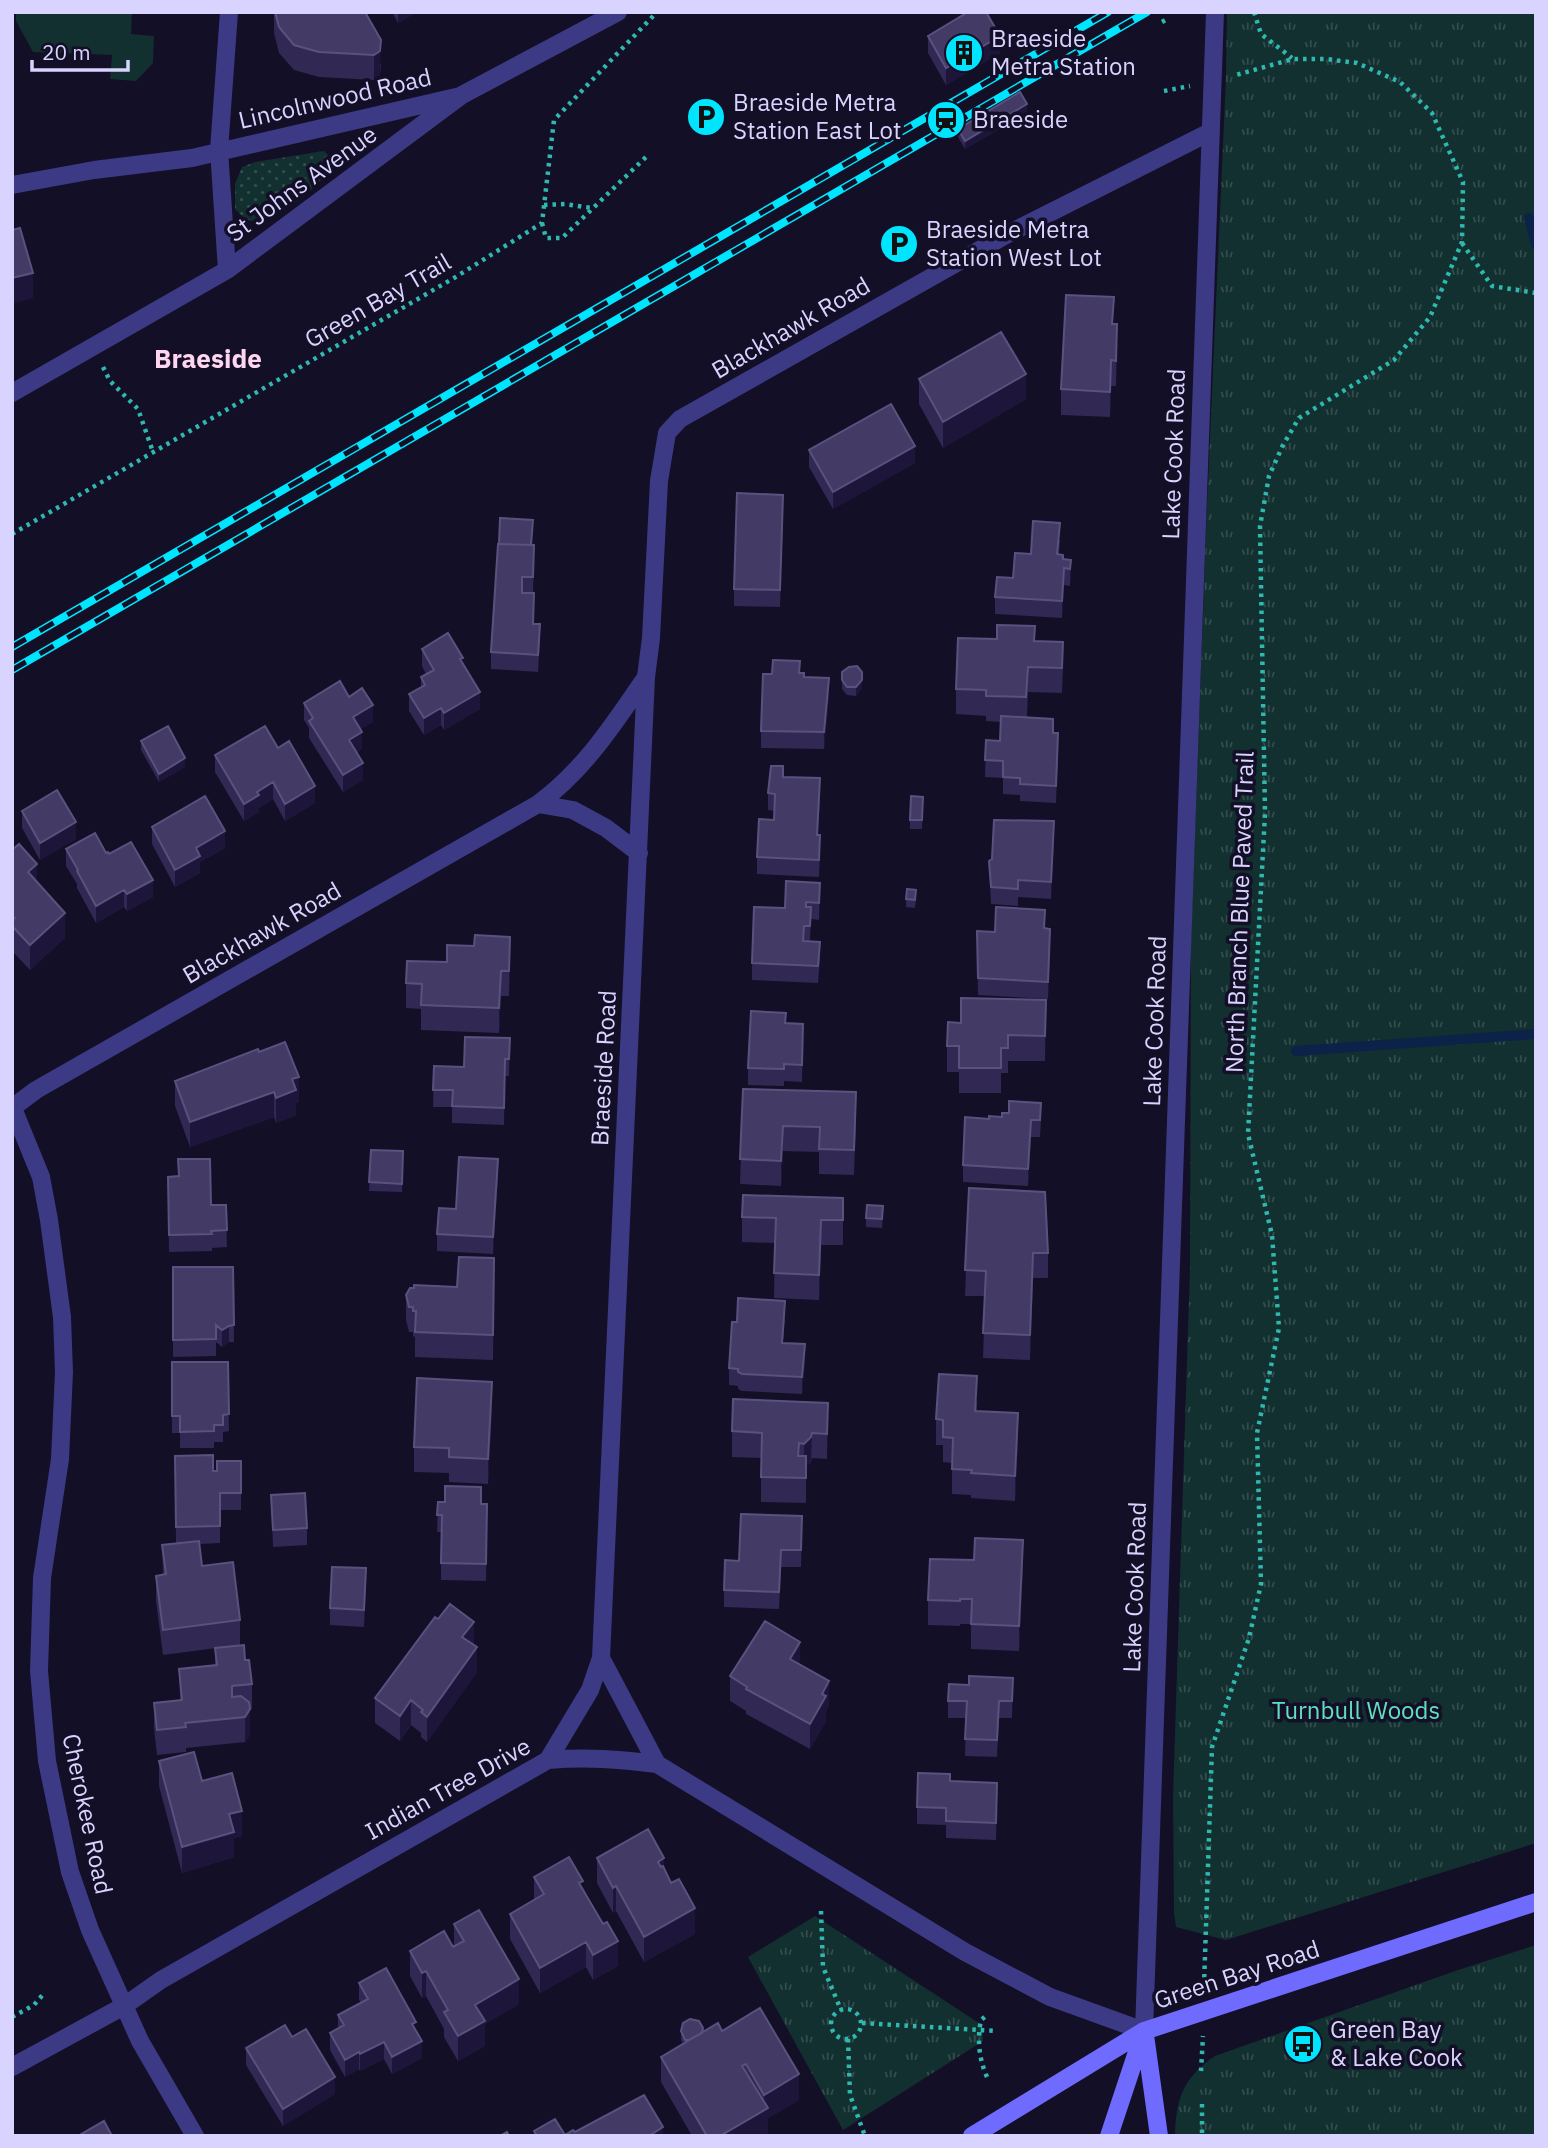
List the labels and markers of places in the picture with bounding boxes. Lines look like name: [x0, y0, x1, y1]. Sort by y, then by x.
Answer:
place label: Braeside Metra Station: [991, 22, 1136, 82]
building icon: Braeside Metra Station: [943, 32, 985, 74]
place label: Braeside Metra Station East Lot: [733, 86, 901, 146]
parking icon: Braeside Metra Station East Lot: [685, 96, 727, 138]
station icon: Braeside: [925, 99, 967, 141]
place label: Braeside: [973, 103, 1068, 135]
place label: Braeside Metra Station West Lot: [926, 213, 1102, 273]
parking icon: Braeside Metra Station West Lot: [878, 223, 920, 265]
place label: Green Bay & Lake Cook: [1330, 2013, 1463, 2073]
bus stop icon: Green Bay & Lake Cook: [1282, 2023, 1324, 2065]

